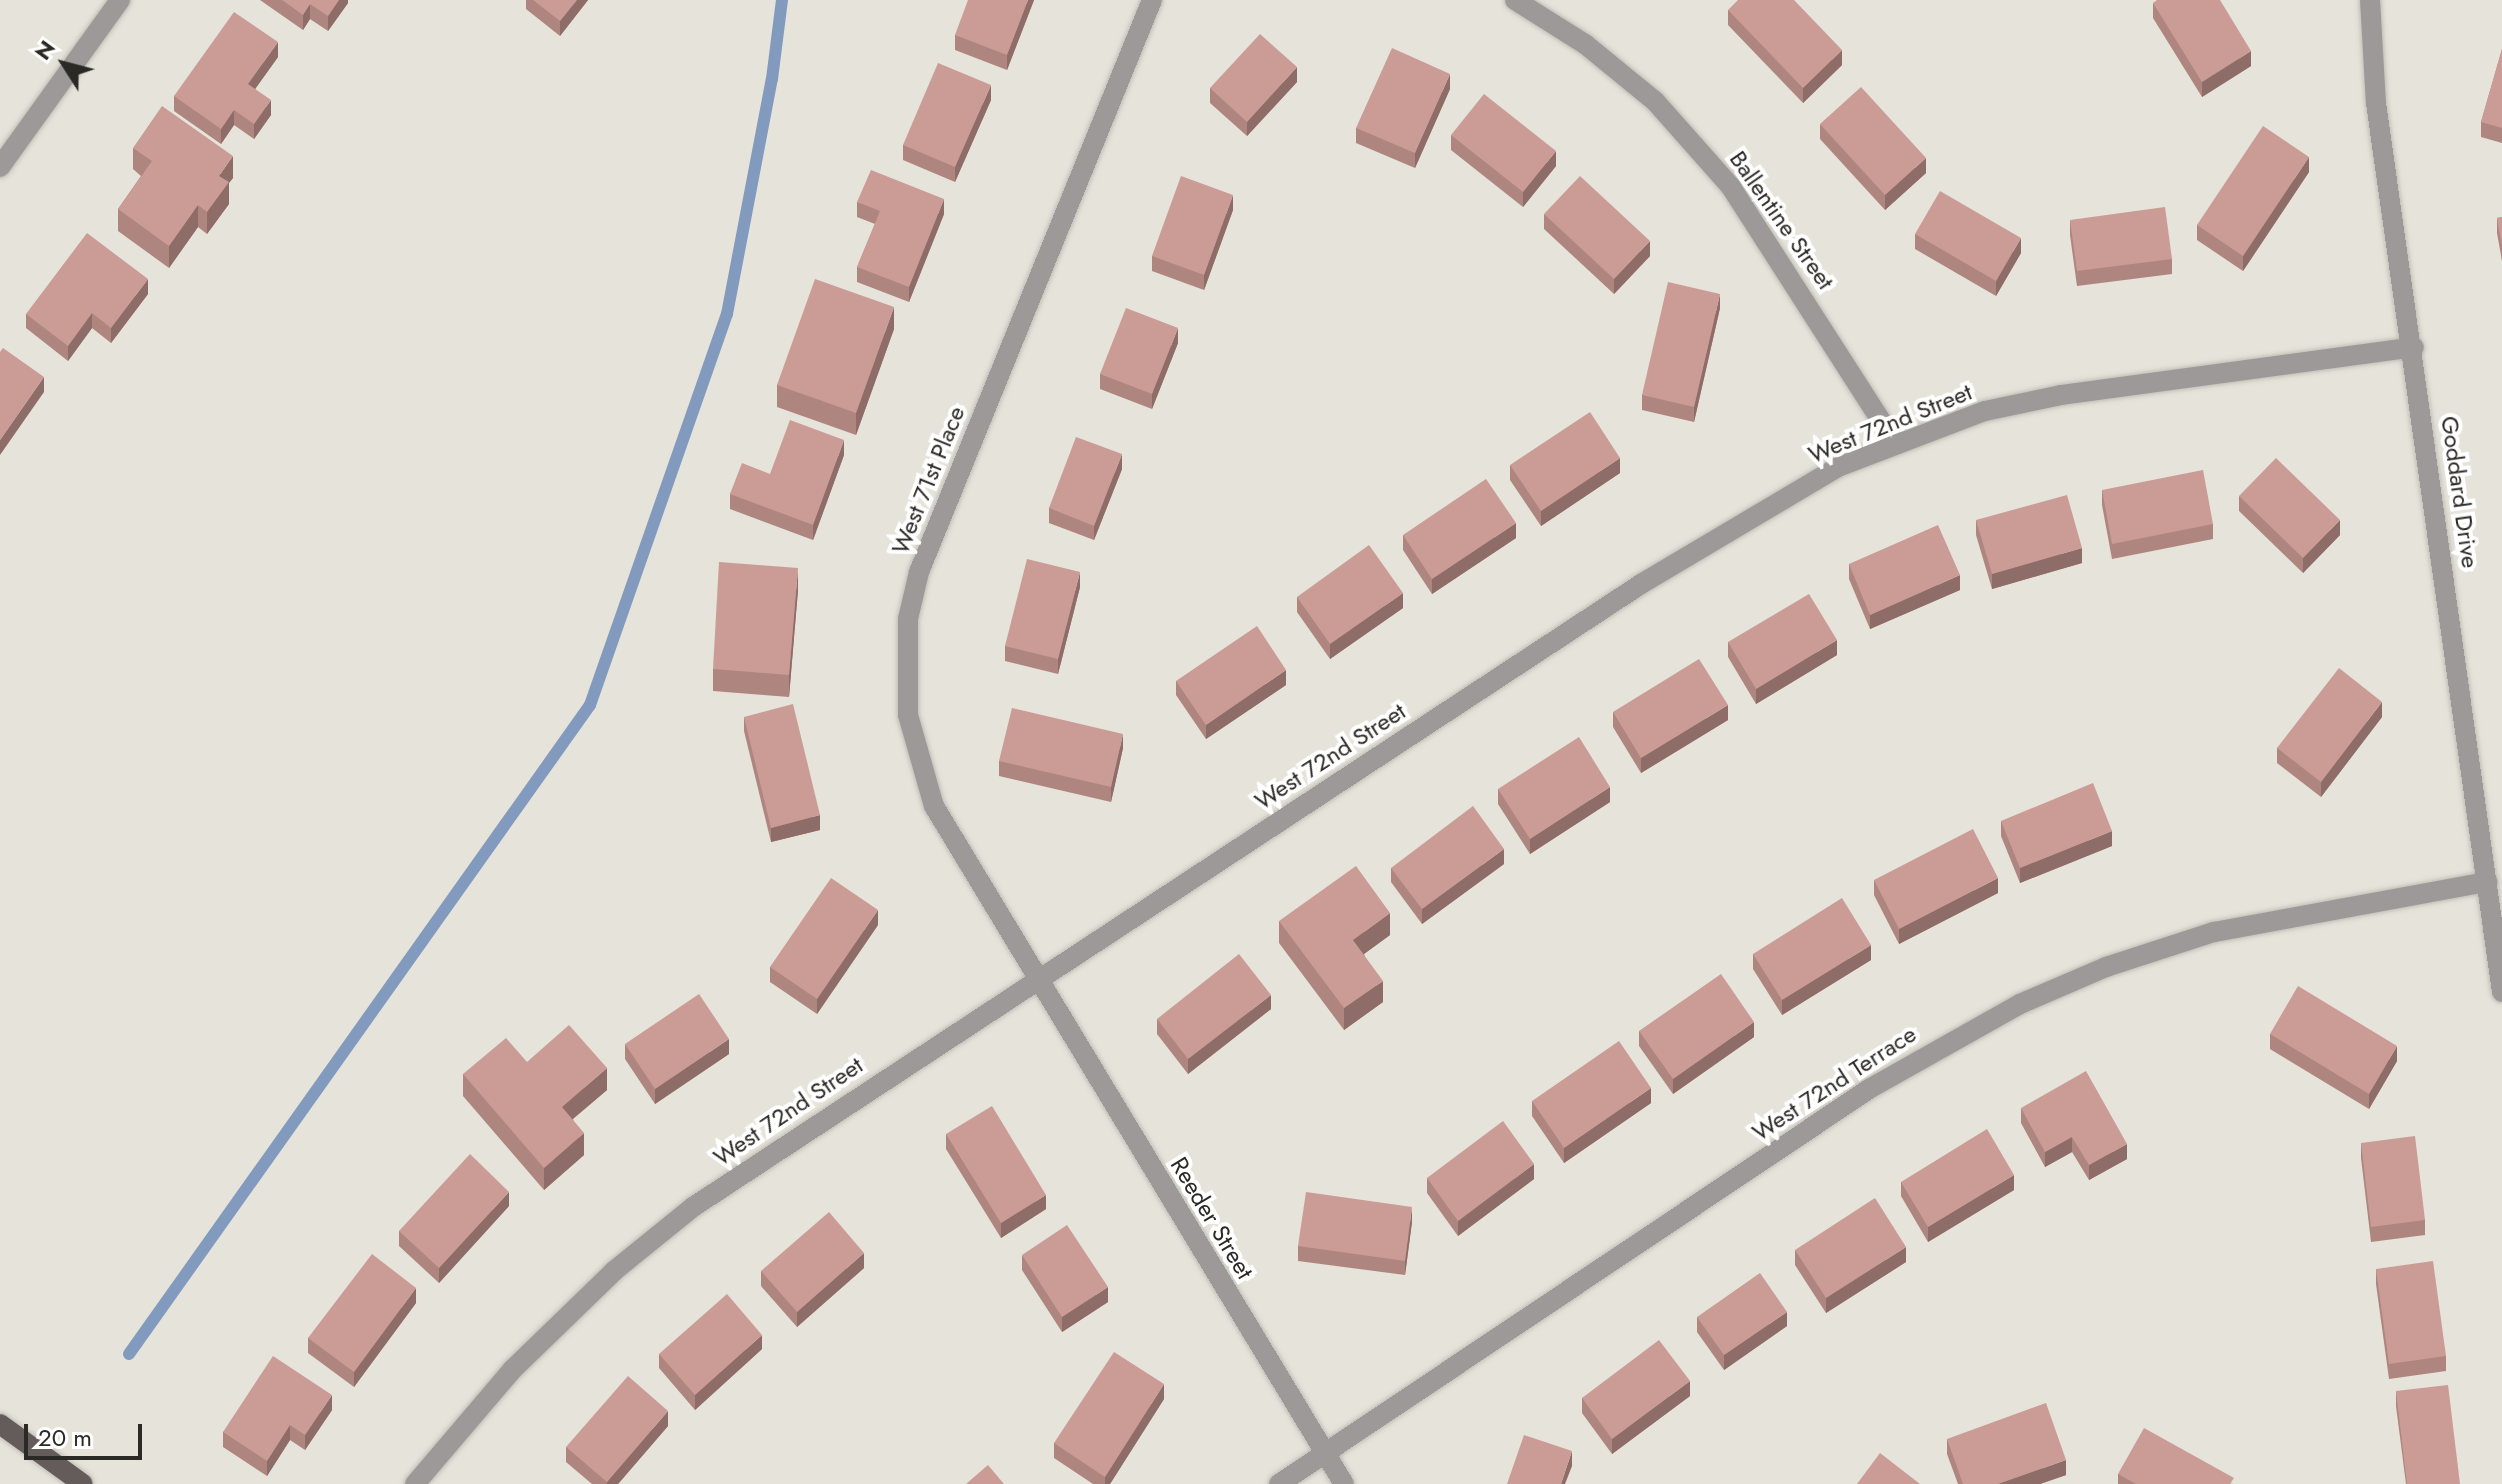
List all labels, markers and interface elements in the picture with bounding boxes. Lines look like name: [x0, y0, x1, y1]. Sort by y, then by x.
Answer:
north arrow: [24, 24, 104, 104]
text: N: [27, 33, 63, 66]
street label: Ballentine Street: [1724, 145, 1840, 295]
street label: West 72nd Street: [1804, 377, 1976, 469]
street label: West 71st Place: [885, 402, 971, 558]
street label: Goddard Drive: [2435, 414, 2485, 570]
street label: West 72nd Street: [1249, 697, 1411, 815]
street label: West 72nd Terrace: [1747, 1019, 1921, 1147]
street label: West 72nd Street: [708, 1050, 868, 1172]
street label: Reeder Street: [1164, 1152, 1260, 1284]
scale bar: [28, 1408, 146, 1458]
text: 20 m: [38, 1420, 92, 1455]

